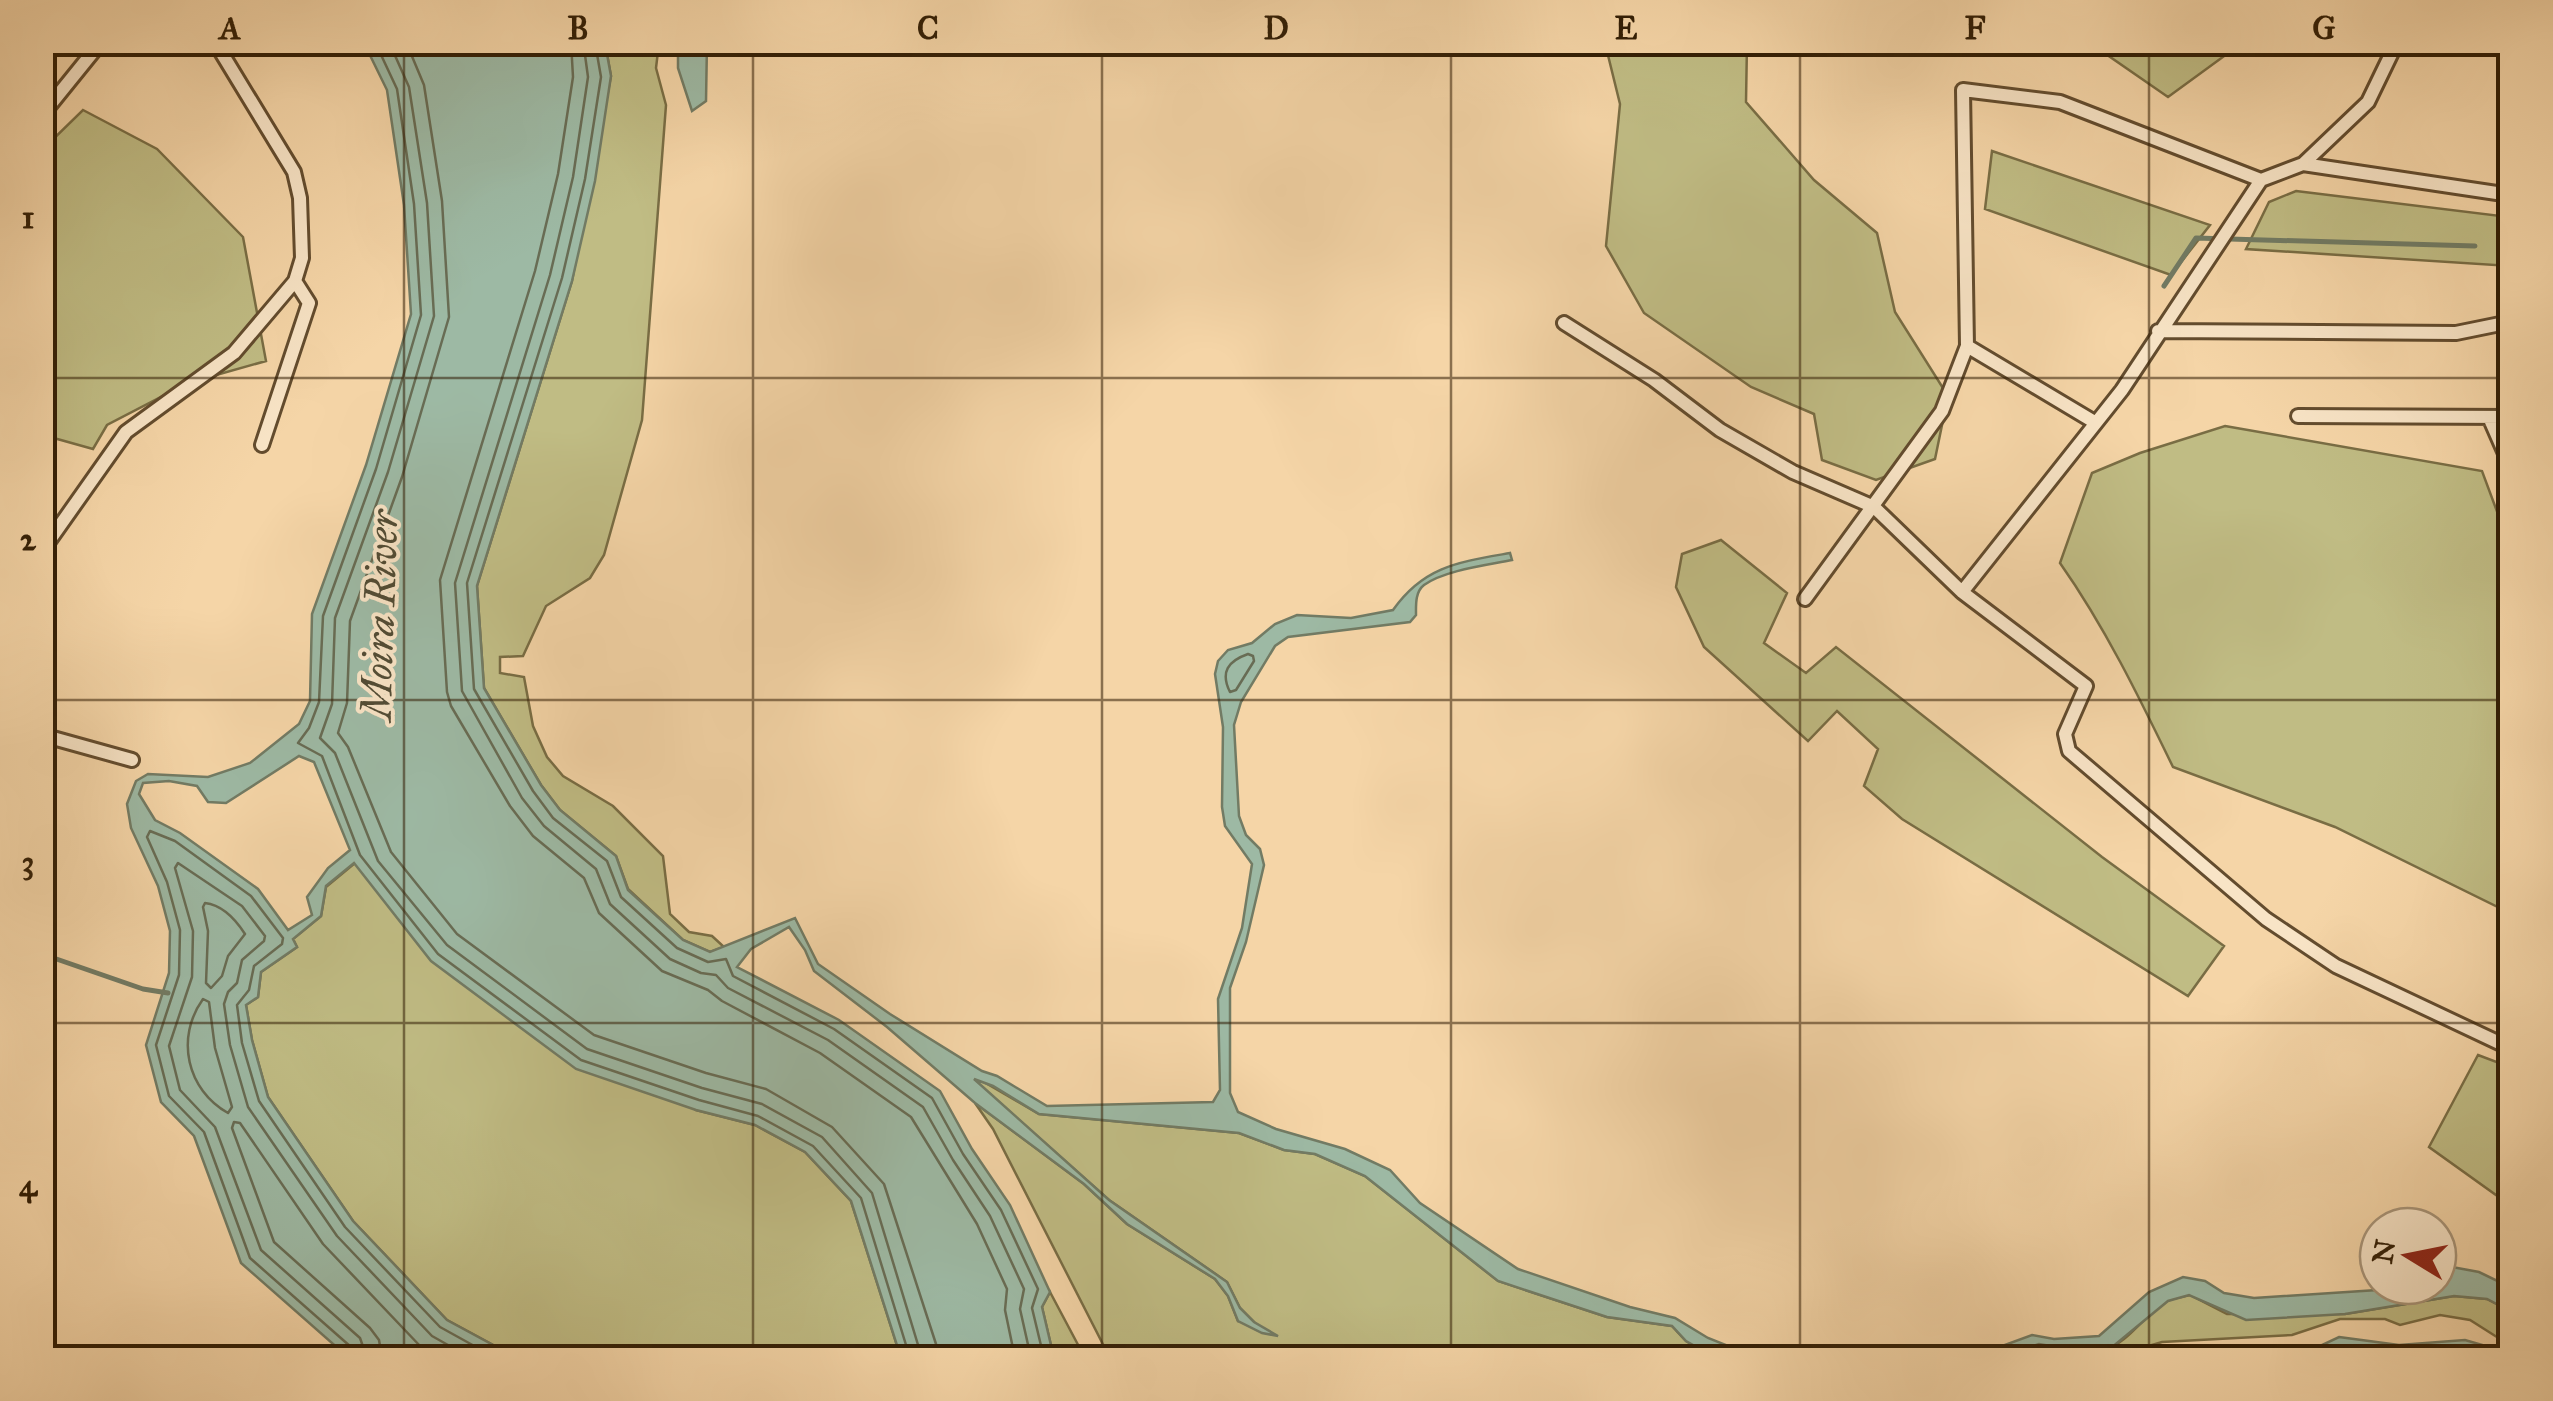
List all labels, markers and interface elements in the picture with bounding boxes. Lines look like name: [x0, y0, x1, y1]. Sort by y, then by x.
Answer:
text: A: [217, 9, 241, 48]
text: B: [567, 9, 589, 48]
text: C: [917, 9, 939, 48]
text: D: [1263, 9, 1289, 48]
text: E: [1615, 9, 1638, 48]
text: F: [1965, 9, 1986, 48]
text: G: [2312, 9, 2336, 48]
text: 1: [22, 198, 35, 237]
water label: Moira River: [350, 507, 410, 725]
text: 2: [20, 520, 37, 559]
text: 3: [22, 843, 34, 882]
text: 4: [19, 1166, 38, 1205]
north arrow: [2358, 1206, 2458, 1306]
text: N: [2365, 1237, 2403, 1266]

